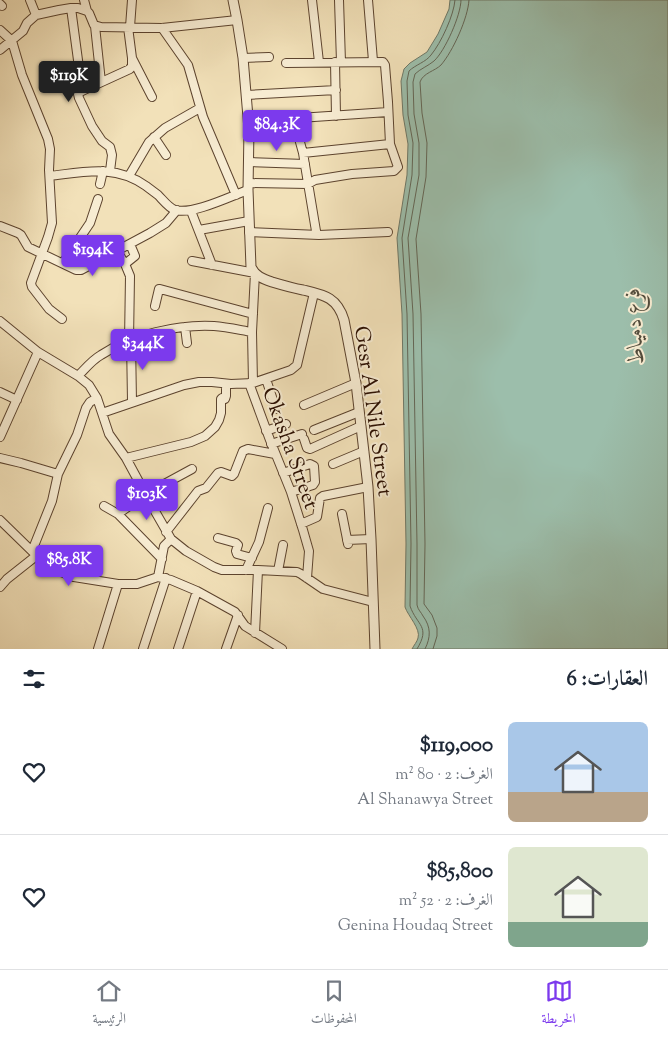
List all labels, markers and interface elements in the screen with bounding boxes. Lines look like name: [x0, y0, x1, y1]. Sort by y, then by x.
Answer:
pin: $119K: [34, 61, 104, 103]
text: $119K: [50, 65, 88, 88]
pin: $84.3K: [236, 110, 318, 152]
text: $84.3K: [254, 114, 300, 137]
pin: $194K: [58, 234, 128, 277]
text: $194K: [72, 239, 114, 262]
water label: فرع دمياط: [618, 287, 654, 365]
street label: Gesr Al Nile Street: [345, 324, 399, 498]
pin: $344K: [108, 328, 178, 371]
text: $344K: [122, 333, 164, 356]
street label: Okasha Street: [253, 383, 325, 514]
pin: $103K: [112, 478, 182, 521]
text: $103K: [127, 483, 167, 506]
pin: $85.8K: [28, 544, 110, 587]
text: $85.8K: [46, 549, 92, 572]
icon: filters: [20, 665, 48, 693]
text: العقارات: 6: [567, 665, 648, 695]
text: $119,000: [420, 731, 493, 761]
icon: home: [548, 742, 608, 802]
icon: heart: [20, 758, 48, 786]
text: الغرف: 2 · 80 m²: [395, 764, 493, 787]
text: Al Shanawya Street: [357, 789, 493, 812]
text: $85,800: [426, 857, 493, 887]
icon: home: [548, 867, 608, 927]
icon: heart: [20, 883, 48, 911]
text: الغرف: 2 · 52 m²: [399, 890, 493, 913]
text: Genina Houdaq Street: [338, 915, 493, 938]
tab: الرئيسية: [92, 977, 126, 1032]
tab: المحفوظات: [311, 977, 357, 1032]
tab: الخريطة: [542, 977, 576, 1032]

